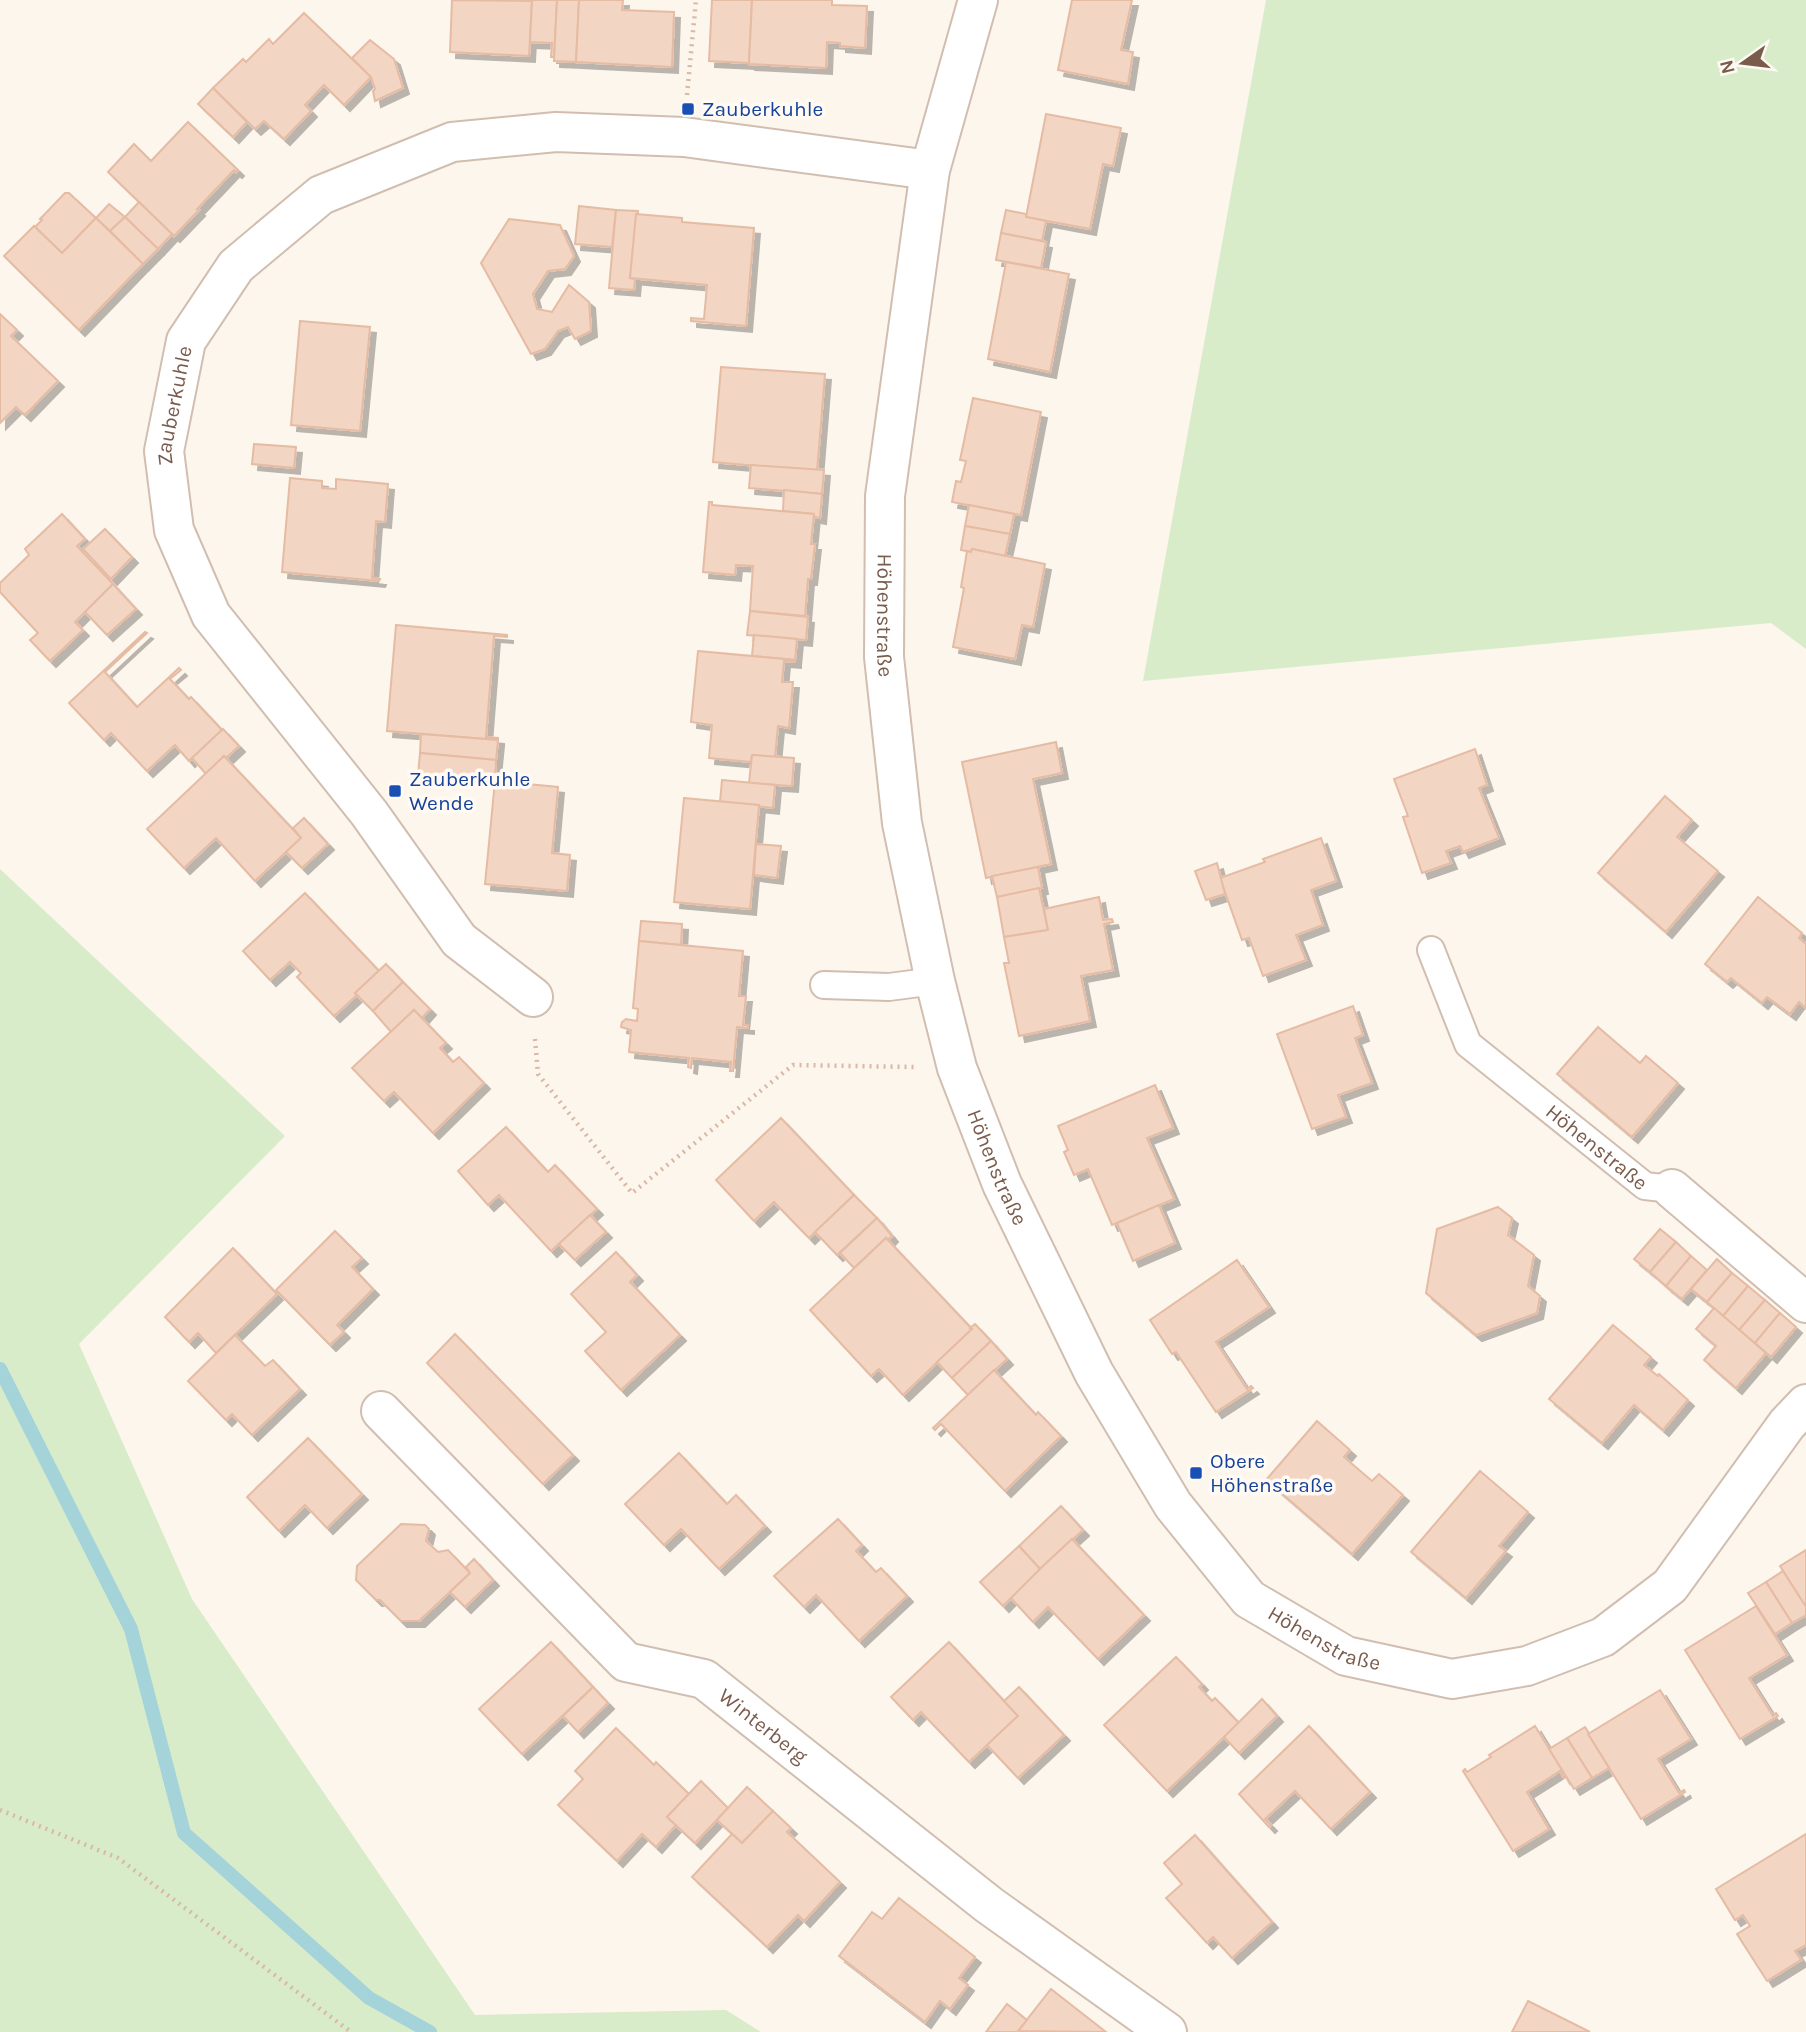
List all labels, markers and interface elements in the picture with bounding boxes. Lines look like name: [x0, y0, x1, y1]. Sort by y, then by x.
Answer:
north arrow: [1708, 28, 1778, 98]
text: N: [1715, 58, 1740, 76]
place label: Zauberkuhle: [702, 97, 823, 121]
marker: Zauberkuhle: [680, 101, 696, 117]
street label: Zauberkuhle: [152, 344, 197, 467]
street label: Höhenstraße: [872, 553, 898, 678]
place label: Zauberkuhle Wende: [409, 767, 530, 815]
marker: Zauberkuhle Wende: [387, 783, 403, 799]
street label: Höhenstraße: [1541, 1099, 1652, 1195]
street label: Höhenstraße: [962, 1106, 1032, 1229]
place label: Obere Höhenstraße: [1210, 1449, 1333, 1497]
marker: Obere Höhenstraße: [1188, 1465, 1204, 1481]
street label: Höhenstraße: [1264, 1601, 1383, 1675]
street label: Winterberg: [714, 1683, 812, 1768]

